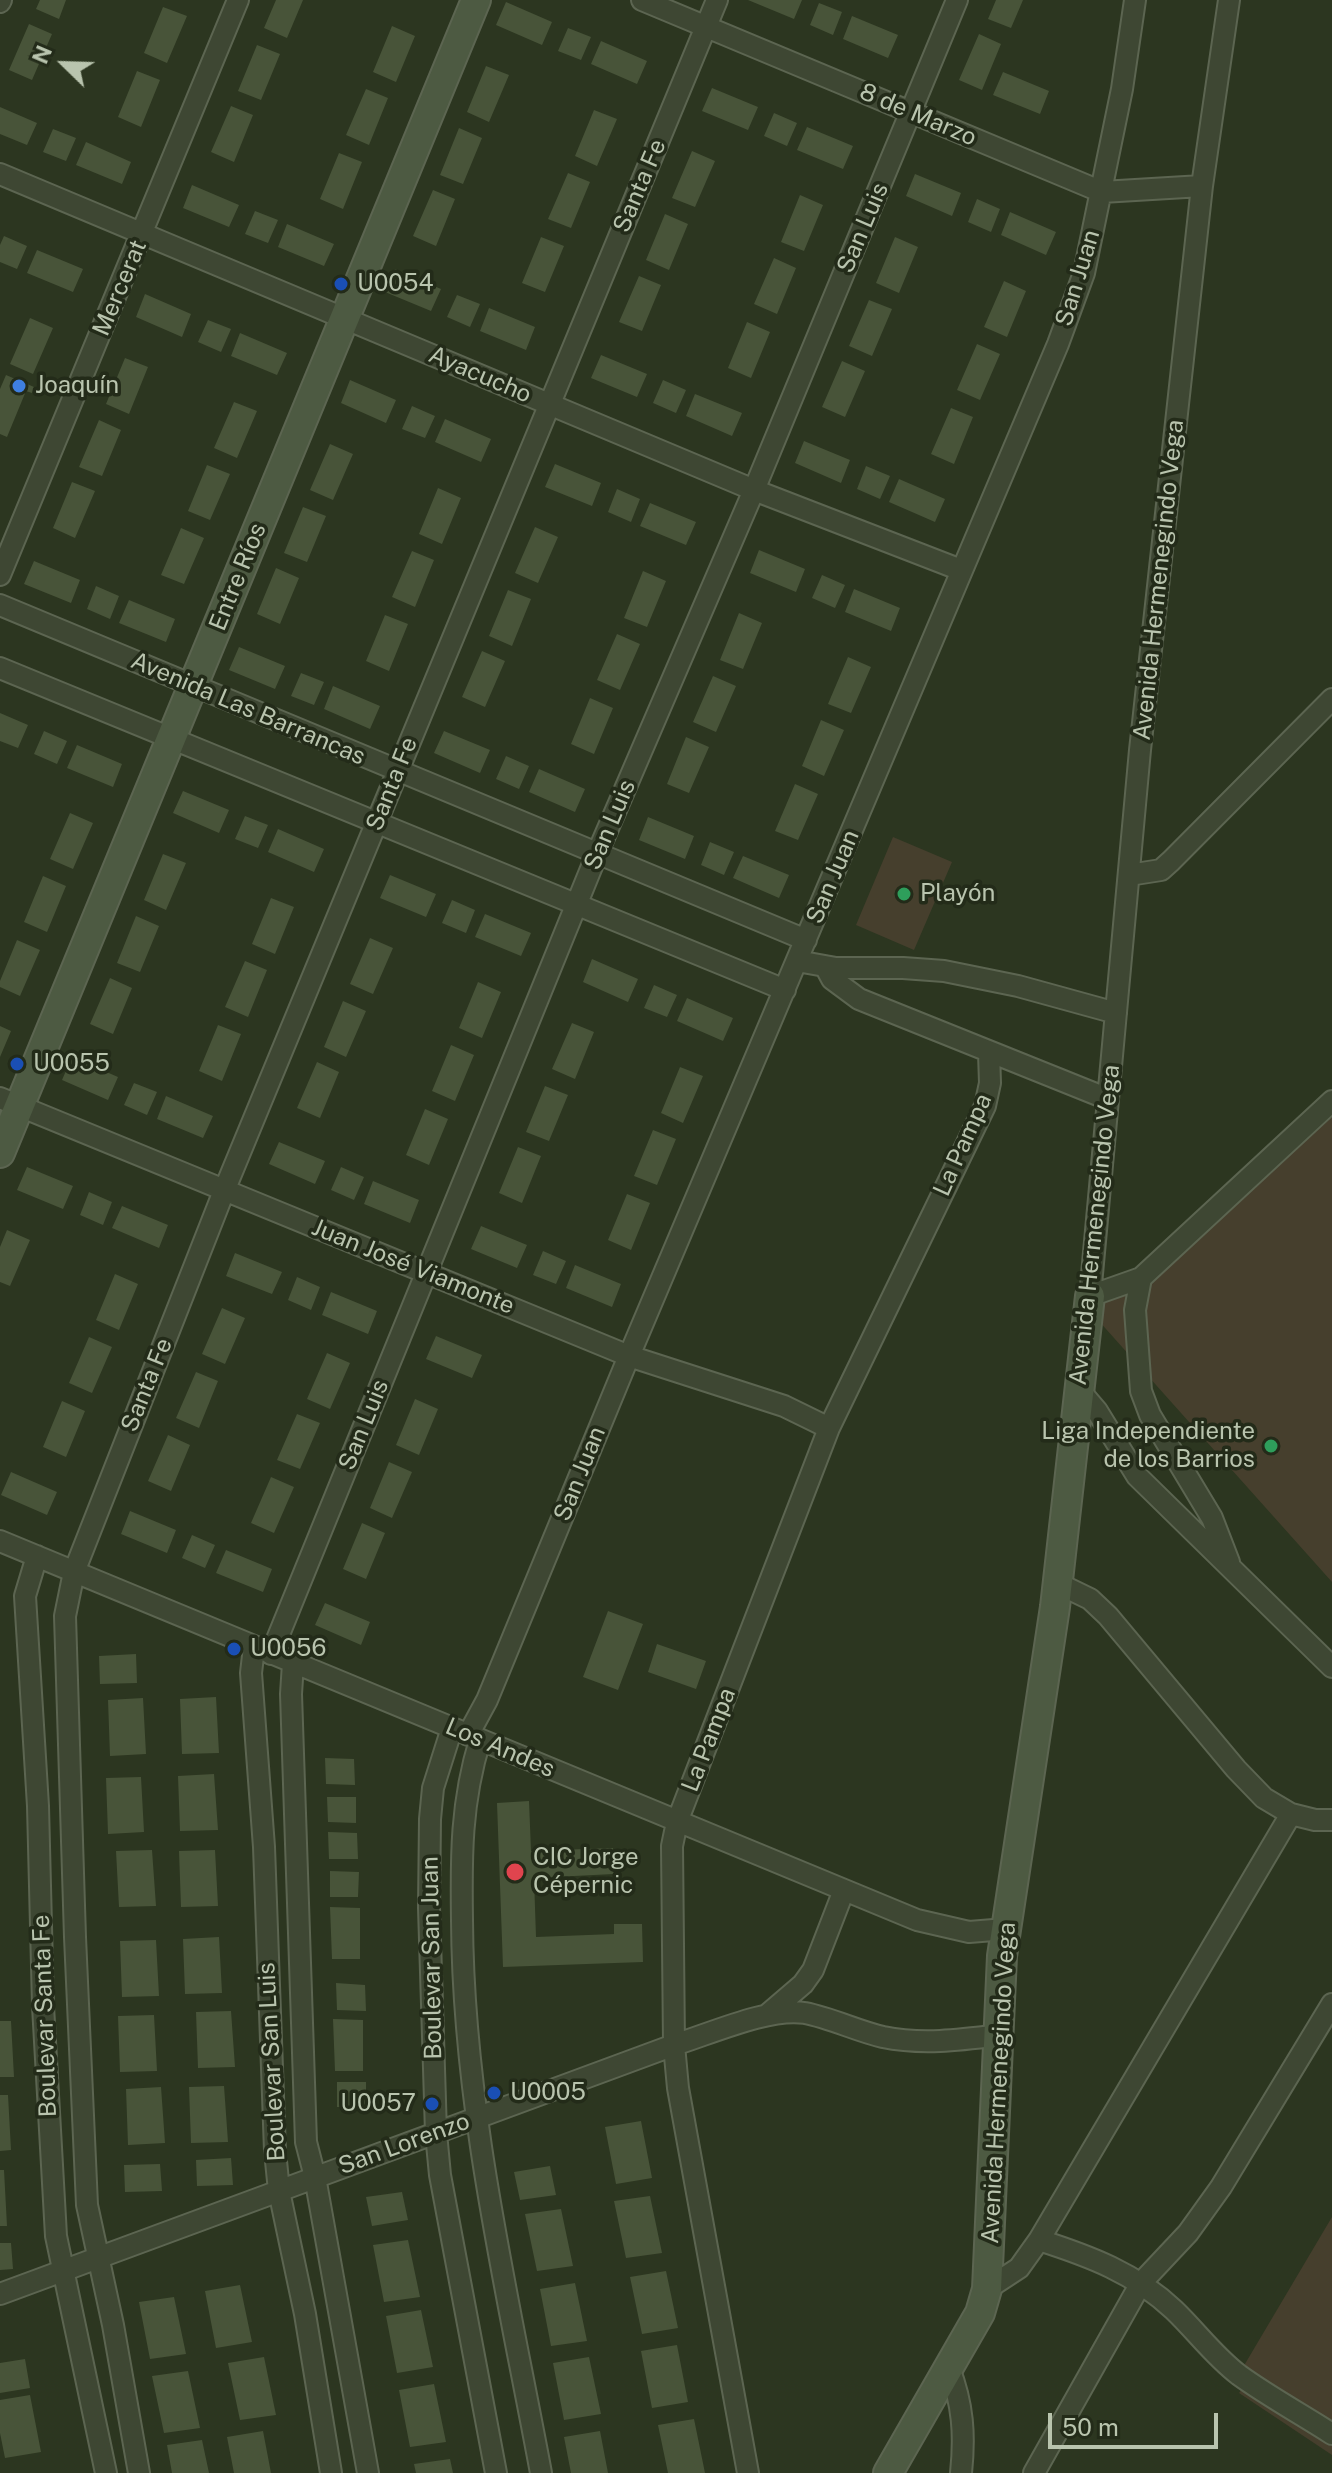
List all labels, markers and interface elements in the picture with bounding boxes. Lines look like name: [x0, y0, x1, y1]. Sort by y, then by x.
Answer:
north arrow: [24, 24, 104, 104]
text: N: [27, 42, 57, 68]
street label: 8 de Marzo: [855, 77, 981, 153]
street label: Santa Fe: [608, 135, 672, 237]
street label: San Luis: [831, 179, 895, 277]
street label: San Juan: [1050, 226, 1106, 330]
street label: Mercerat: [87, 236, 153, 340]
place label: U0054: [357, 270, 433, 298]
marker: U0054: [332, 275, 350, 293]
street label: Ayacucho: [424, 341, 536, 409]
place label: Joaquín: [35, 372, 119, 400]
marker: Joaquín: [10, 377, 28, 395]
street label: Avenida Hermenegindo Vega: [1128, 418, 1190, 742]
street label: Entre Ríos: [203, 519, 273, 635]
street label: Avenida Las Barrancas: [126, 647, 370, 771]
street label: Santa Fe: [360, 733, 424, 835]
street label: San Luis: [578, 776, 642, 874]
street label: San Juan: [800, 826, 866, 928]
place label: Playón: [920, 880, 995, 908]
marker: Playón: [895, 885, 913, 903]
place label: U0055: [33, 1050, 110, 1078]
marker: U0055: [8, 1055, 26, 1073]
street label: Avenida Hermenegindo Vega: [1064, 1063, 1126, 1387]
street label: La Pampa: [928, 1089, 998, 1201]
street label: Juan José Viamonte: [307, 1213, 519, 1321]
street label: Santa Fe: [115, 1334, 179, 1436]
street label: San Luis: [333, 1376, 395, 1474]
place label: Liga Independiente de los Barrios: [1041, 1418, 1255, 1474]
street label: San Juan: [548, 1423, 612, 1525]
marker: Liga Independiente de los Barrios: [1262, 1437, 1280, 1455]
place label: U0056: [250, 1635, 326, 1663]
marker: U0056: [225, 1640, 243, 1658]
street label: La Pampa: [676, 1684, 742, 1796]
street label: Los Andes: [441, 1712, 559, 1784]
place label: CIC Jorge Cépernic: [533, 1844, 639, 1900]
street label: Boulevar San Juan: [416, 1856, 448, 2060]
marker: CIC Jorge Cépernic: [504, 1861, 526, 1883]
street label: Boulevar Santa Fe: [27, 1914, 63, 2118]
street label: Avenida Hermenegindo Vega: [976, 1921, 1022, 2245]
street label: Boulevar San Luis: [252, 1962, 292, 2162]
place label: U0005: [510, 2079, 586, 2107]
marker: U0005: [485, 2084, 503, 2102]
place label: U0057: [340, 2090, 416, 2118]
marker: U0057: [423, 2095, 441, 2113]
street label: San Lorenzo: [334, 2107, 474, 2181]
scale bar: [1052, 2397, 1222, 2447]
text: 50 m: [1062, 2413, 1119, 2441]

